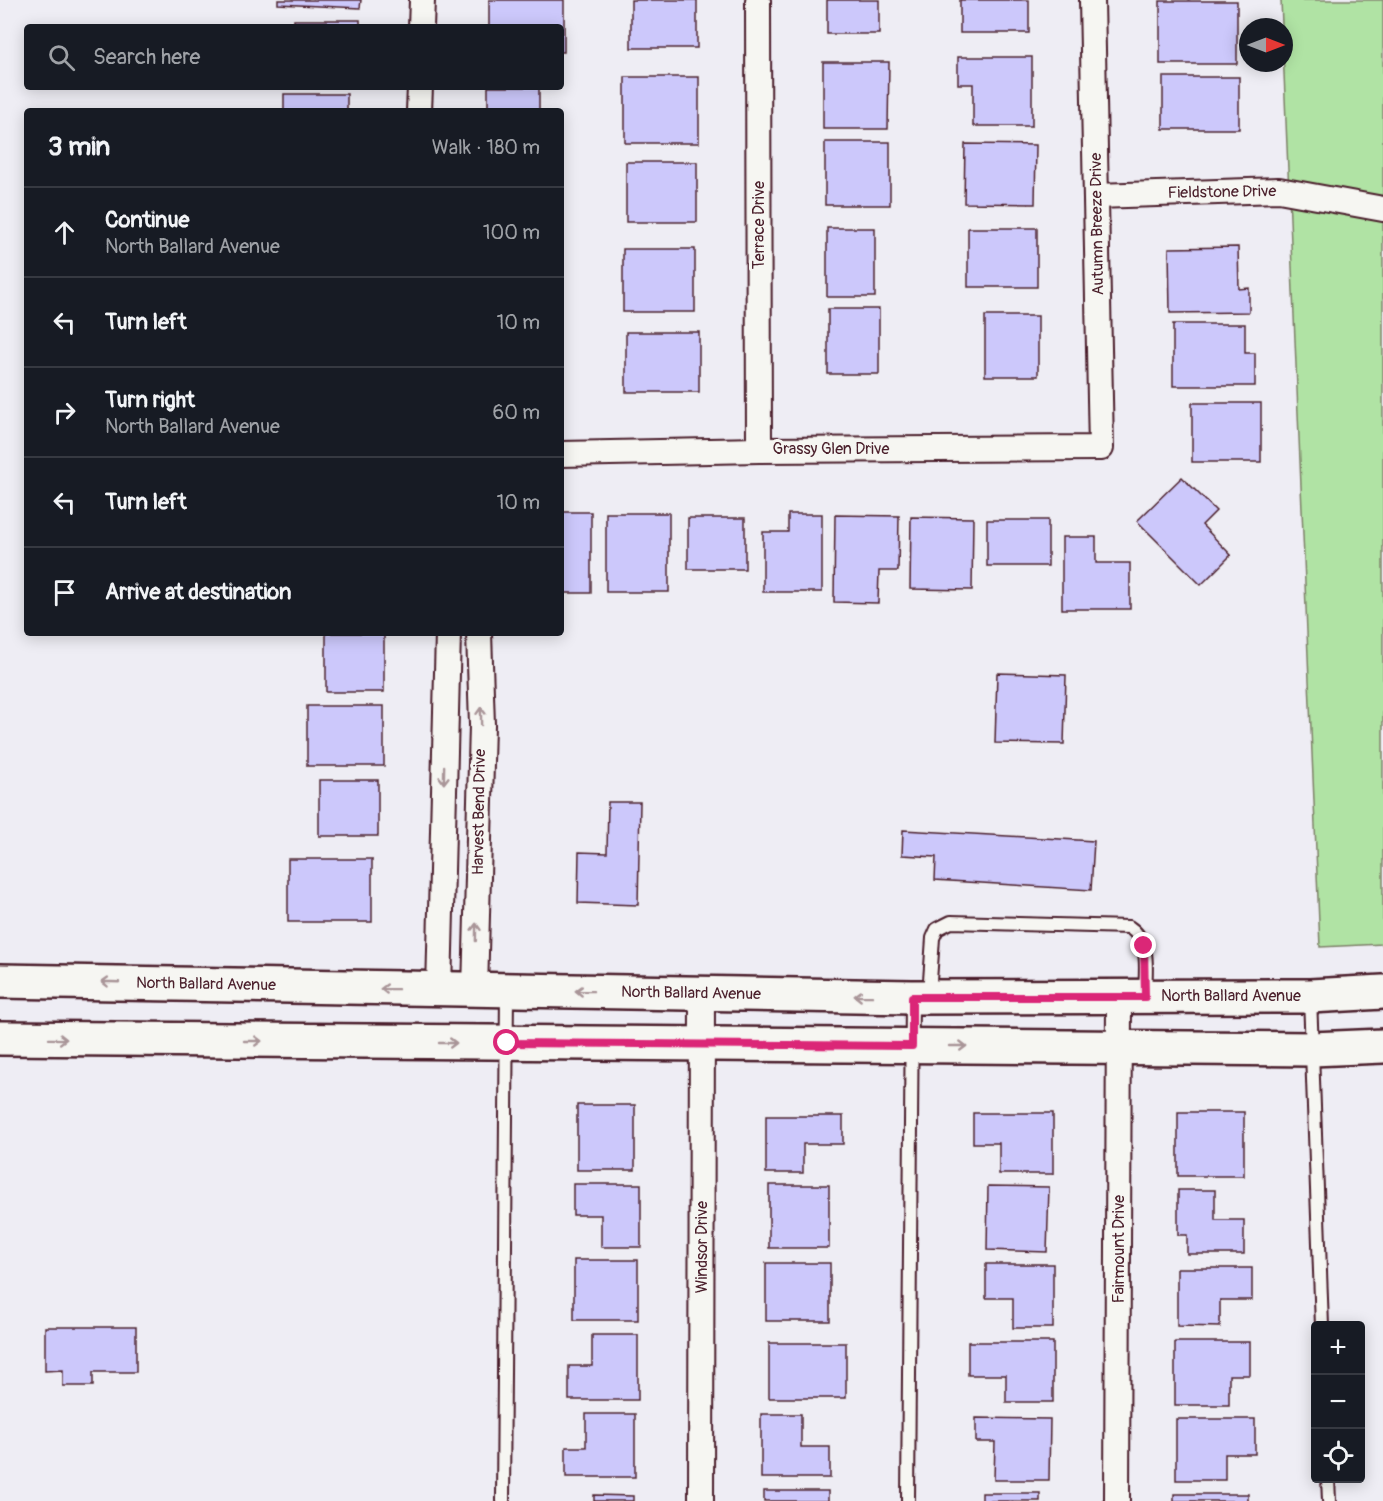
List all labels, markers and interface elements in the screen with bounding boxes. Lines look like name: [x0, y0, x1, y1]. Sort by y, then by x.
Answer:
north arrow: [1239, 18, 1293, 72]
search box: [24, 24, 564, 90]
icon: search: [45, 41, 78, 74]
text: Search here: [93, 43, 200, 71]
text: 3 min: [48, 131, 110, 163]
text: Walk · 180 m: [432, 135, 540, 160]
street label: Autumn Breeze Drive: [1086, 152, 1108, 295]
street label: Terrace Drive: [749, 181, 769, 269]
street label: Fieldstone Drive: [1168, 181, 1277, 203]
text: Continue: [105, 206, 189, 234]
icon: ahead: [48, 216, 81, 249]
text: 100 m: [483, 220, 540, 245]
text: North Ballard Avenue: [105, 234, 280, 259]
icon: left: [48, 306, 81, 339]
text: Turn left: [105, 308, 187, 336]
text: 10 m: [496, 310, 540, 335]
text: Turn right: [105, 386, 195, 414]
icon: right: [48, 396, 81, 429]
text: 60 m: [493, 400, 540, 425]
text: North Ballard Avenue: [105, 414, 280, 439]
street label: Grassy Glen Drive: [773, 439, 890, 459]
icon: left: [48, 486, 81, 519]
text: Turn left: [105, 488, 187, 516]
text: 10 m: [496, 490, 540, 515]
icon: arrive: [48, 576, 81, 609]
text: Arrive at destination: [105, 578, 291, 606]
one-way arrow: [475, 707, 487, 727]
street label: Harvest Bend Drive: [468, 748, 490, 875]
one-way arrow: [439, 765, 450, 785]
one-way arrow: [471, 923, 482, 943]
route end: [1130, 932, 1156, 958]
street label: North Ballard Avenue: [136, 973, 276, 995]
one-way arrow: [100, 976, 120, 988]
street label: North Ballard Avenue: [621, 982, 761, 1004]
one-way arrow: [379, 983, 399, 995]
one-way arrow: [574, 985, 594, 997]
street label: North Ballard Avenue: [1161, 986, 1301, 1006]
one-way arrow: [853, 990, 873, 1002]
route start: [493, 1029, 519, 1055]
one-way arrow: [48, 1033, 68, 1044]
one-way arrow: [243, 1035, 263, 1047]
one-way arrow: [438, 1037, 458, 1049]
one-way arrow: [948, 1040, 968, 1052]
street label: Fairmount Drive: [1109, 1195, 1129, 1303]
street label: Windsor Drive: [692, 1201, 712, 1293]
map controls: [1311, 1321, 1365, 1483]
button: +: [1311, 1321, 1365, 1375]
button: −: [1311, 1375, 1365, 1429]
button: locate: [1311, 1429, 1365, 1483]

